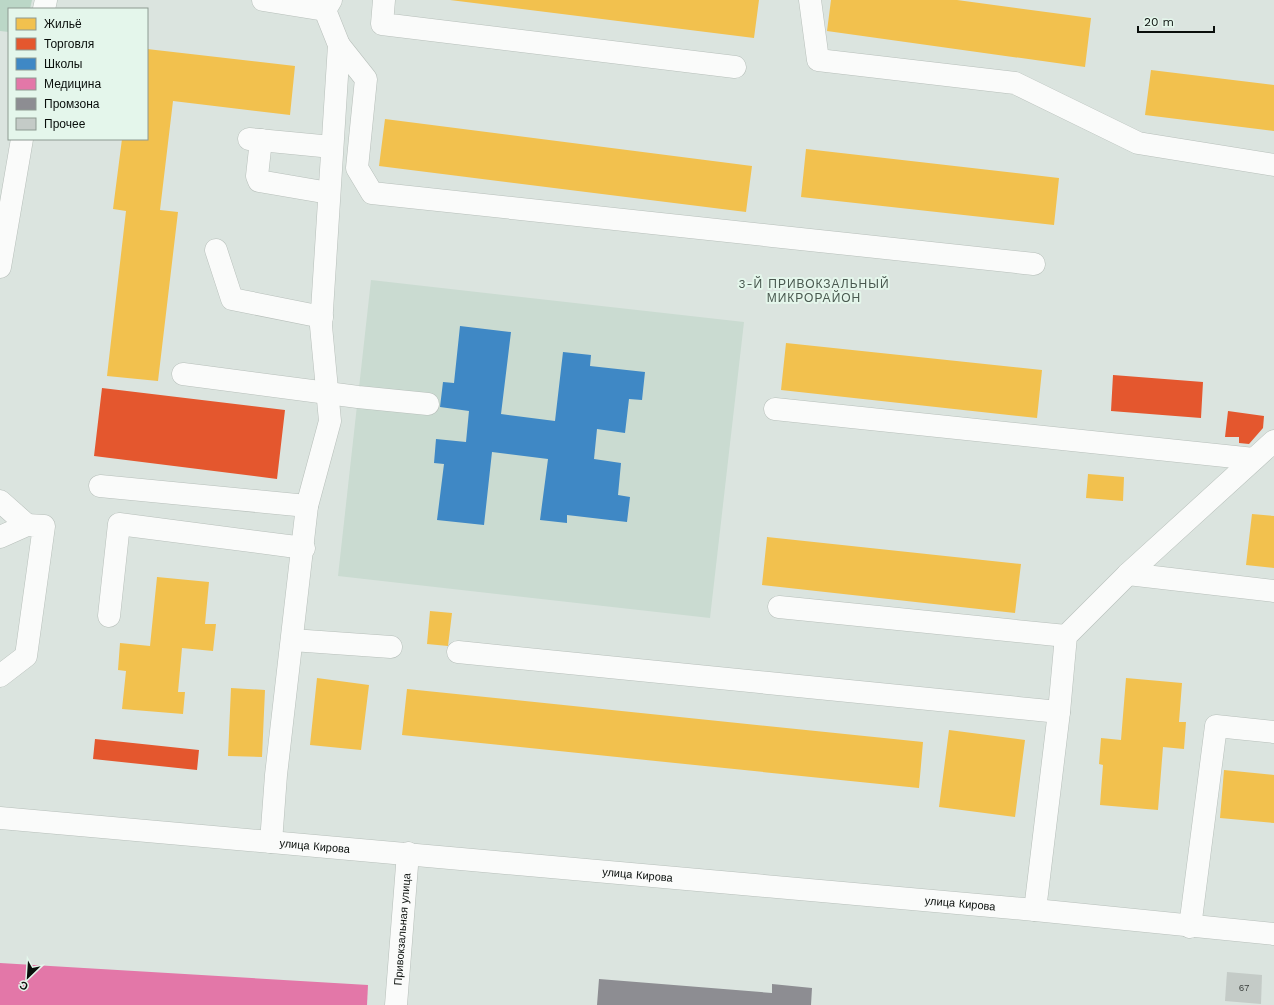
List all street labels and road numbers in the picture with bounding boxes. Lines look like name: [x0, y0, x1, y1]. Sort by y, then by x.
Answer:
street label: улица Кирова: [279, 836, 351, 856]
street label: улица Кирова: [602, 865, 674, 884]
street label: Привокзальная улица: [391, 872, 413, 986]
street label: улица Кирова: [924, 894, 997, 913]

